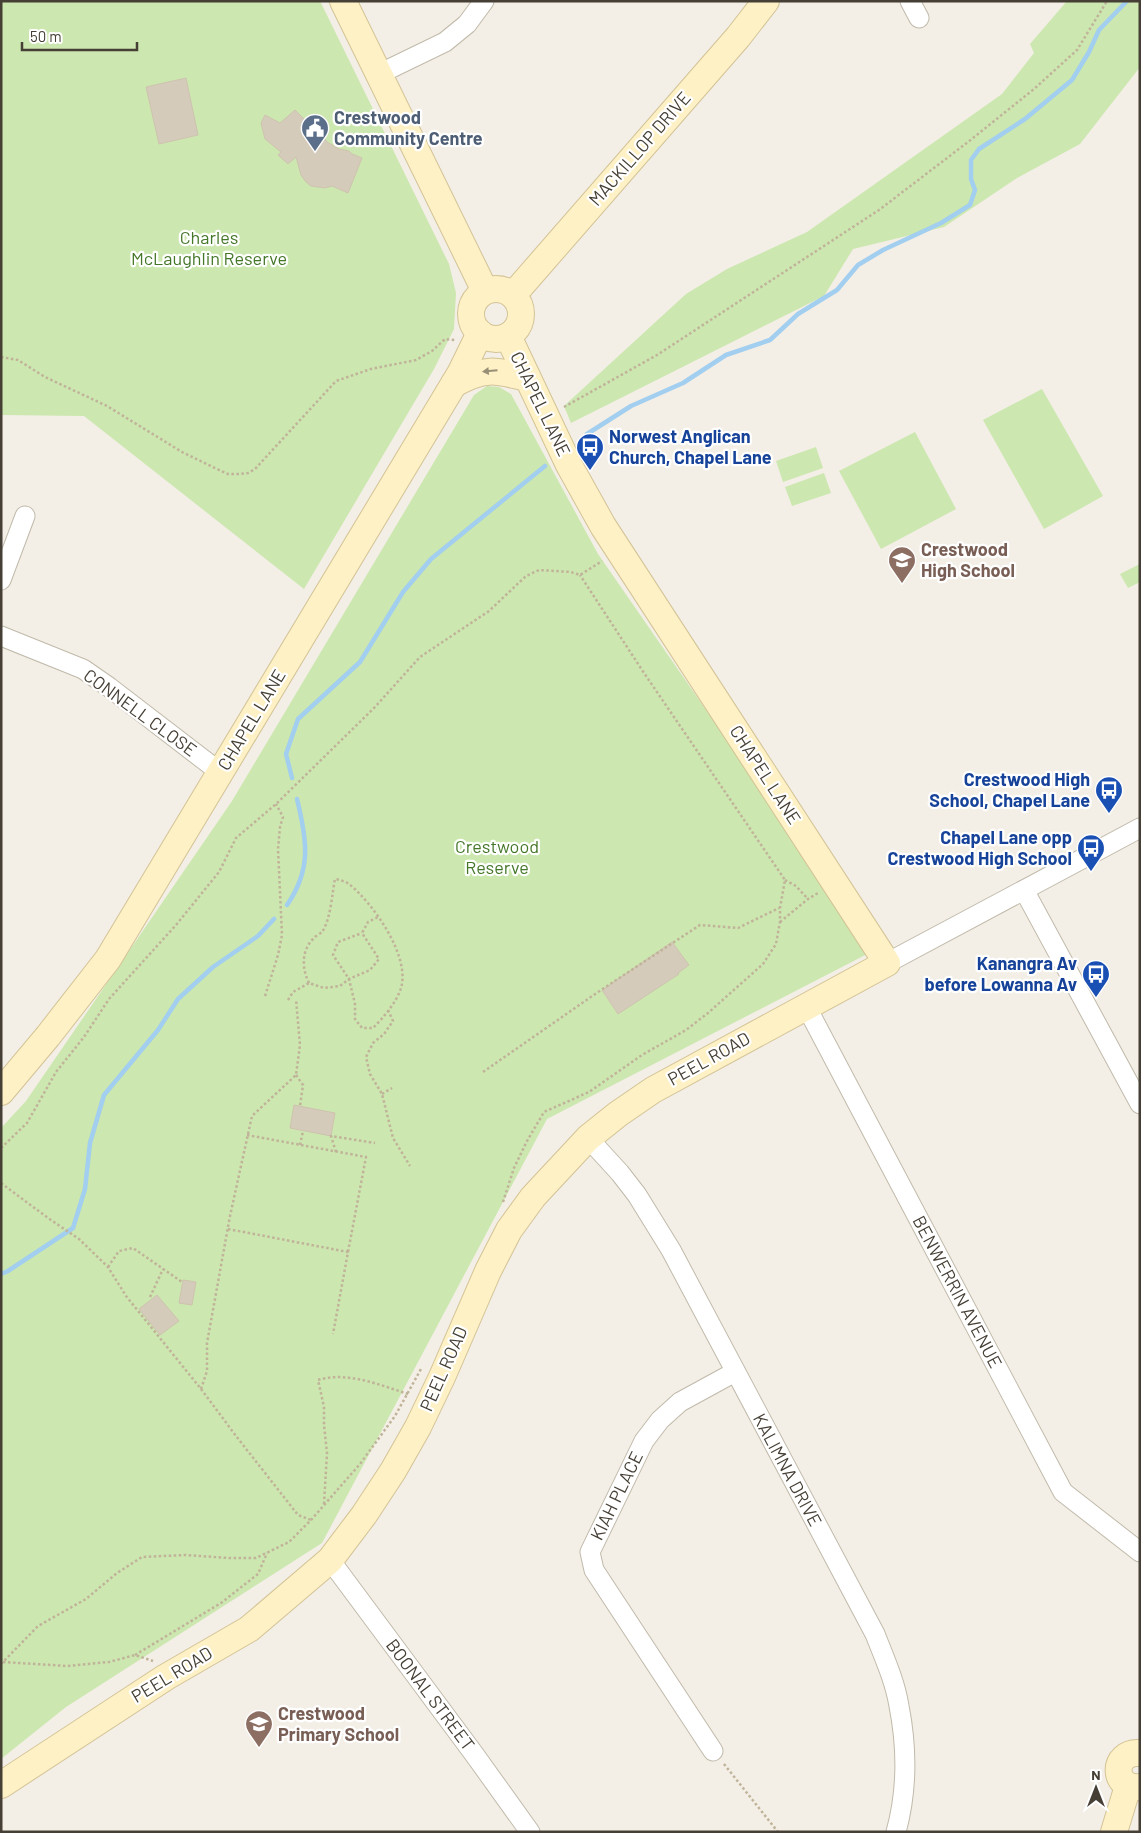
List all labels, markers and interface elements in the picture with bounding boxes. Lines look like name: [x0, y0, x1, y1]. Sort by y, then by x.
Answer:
scale bar: [22, 20, 138, 52]
text: 50 m: [30, 27, 62, 45]
street label: MACKILLOP DRIVE: [584, 87, 695, 210]
place label: Crestwood Community Centre: [334, 106, 483, 149]
public building icon: Crestwood Community Centre: [300, 113, 330, 152]
park label: Charles McLaughlin Reserve: [131, 226, 287, 269]
street label: CHAPEL LANE: [506, 348, 576, 460]
one-way arrow: [481, 368, 497, 376]
place label: Norwest Anglican Church, Chapel Lane: [609, 425, 772, 468]
bus stop icon: Norwest Anglican Church, Chapel Lane: [575, 432, 605, 471]
place label: Crestwood High School: [921, 538, 1015, 581]
school or university icon: Crestwood High School: [887, 545, 917, 584]
street label: CONNELL CLOSE: [80, 664, 201, 761]
street label: CHAPEL LANE: [212, 665, 290, 774]
street label: CHAPEL LANE: [726, 721, 806, 828]
place label: Crestwood High School, Chapel Lane: [929, 768, 1090, 811]
bus stop icon: Crestwood High School, Chapel Lane: [1094, 775, 1124, 814]
place label: Chapel Lane opp Crestwood High School: [888, 826, 1072, 869]
bus stop icon: Chapel Lane opp Crestwood High School: [1076, 833, 1106, 872]
park label: Crestwood Reserve: [455, 835, 539, 878]
place label: Kanangra Av before Lowanna Av: [925, 952, 1077, 995]
bus stop icon: Kanangra Av before Lowanna Av: [1081, 959, 1111, 998]
street label: PEEL ROAD: [664, 1027, 753, 1090]
street label: BENWERRIN AVENUE: [908, 1212, 1007, 1371]
street label: PEEL ROAD: [415, 1323, 472, 1414]
street label: KALIMNA DRIVE: [749, 1409, 827, 1530]
street label: KIAH PLACE: [585, 1448, 647, 1544]
street label: BOONAL STREET: [382, 1634, 480, 1755]
street label: PEEL ROAD: [127, 1641, 216, 1707]
place label: Crestwood Primary School: [278, 1702, 399, 1745]
school or university icon: Crestwood Primary School: [244, 1709, 274, 1748]
north arrow: [1071, 1763, 1121, 1813]
text: N: [1091, 1766, 1101, 1783]

